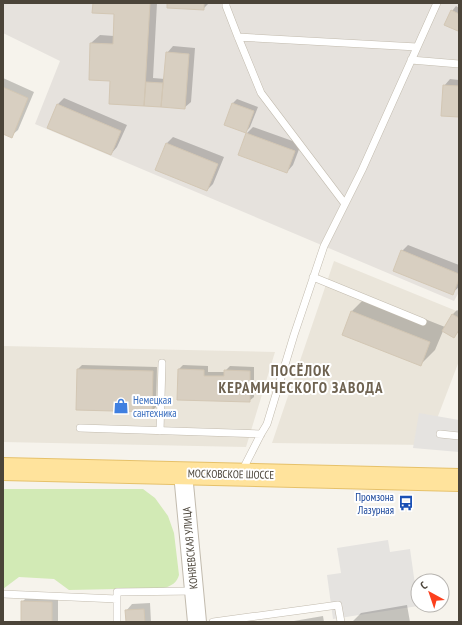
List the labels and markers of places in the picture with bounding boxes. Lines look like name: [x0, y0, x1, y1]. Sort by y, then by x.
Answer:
place label: Немецкая сантехника: [133, 393, 177, 420]
shop icon: Немецкая сантехника: [112, 397, 130, 415]
place label: Промзона Лазурная: [355, 490, 394, 517]
bus stop icon: Промзона Лазурная: [397, 494, 415, 512]

